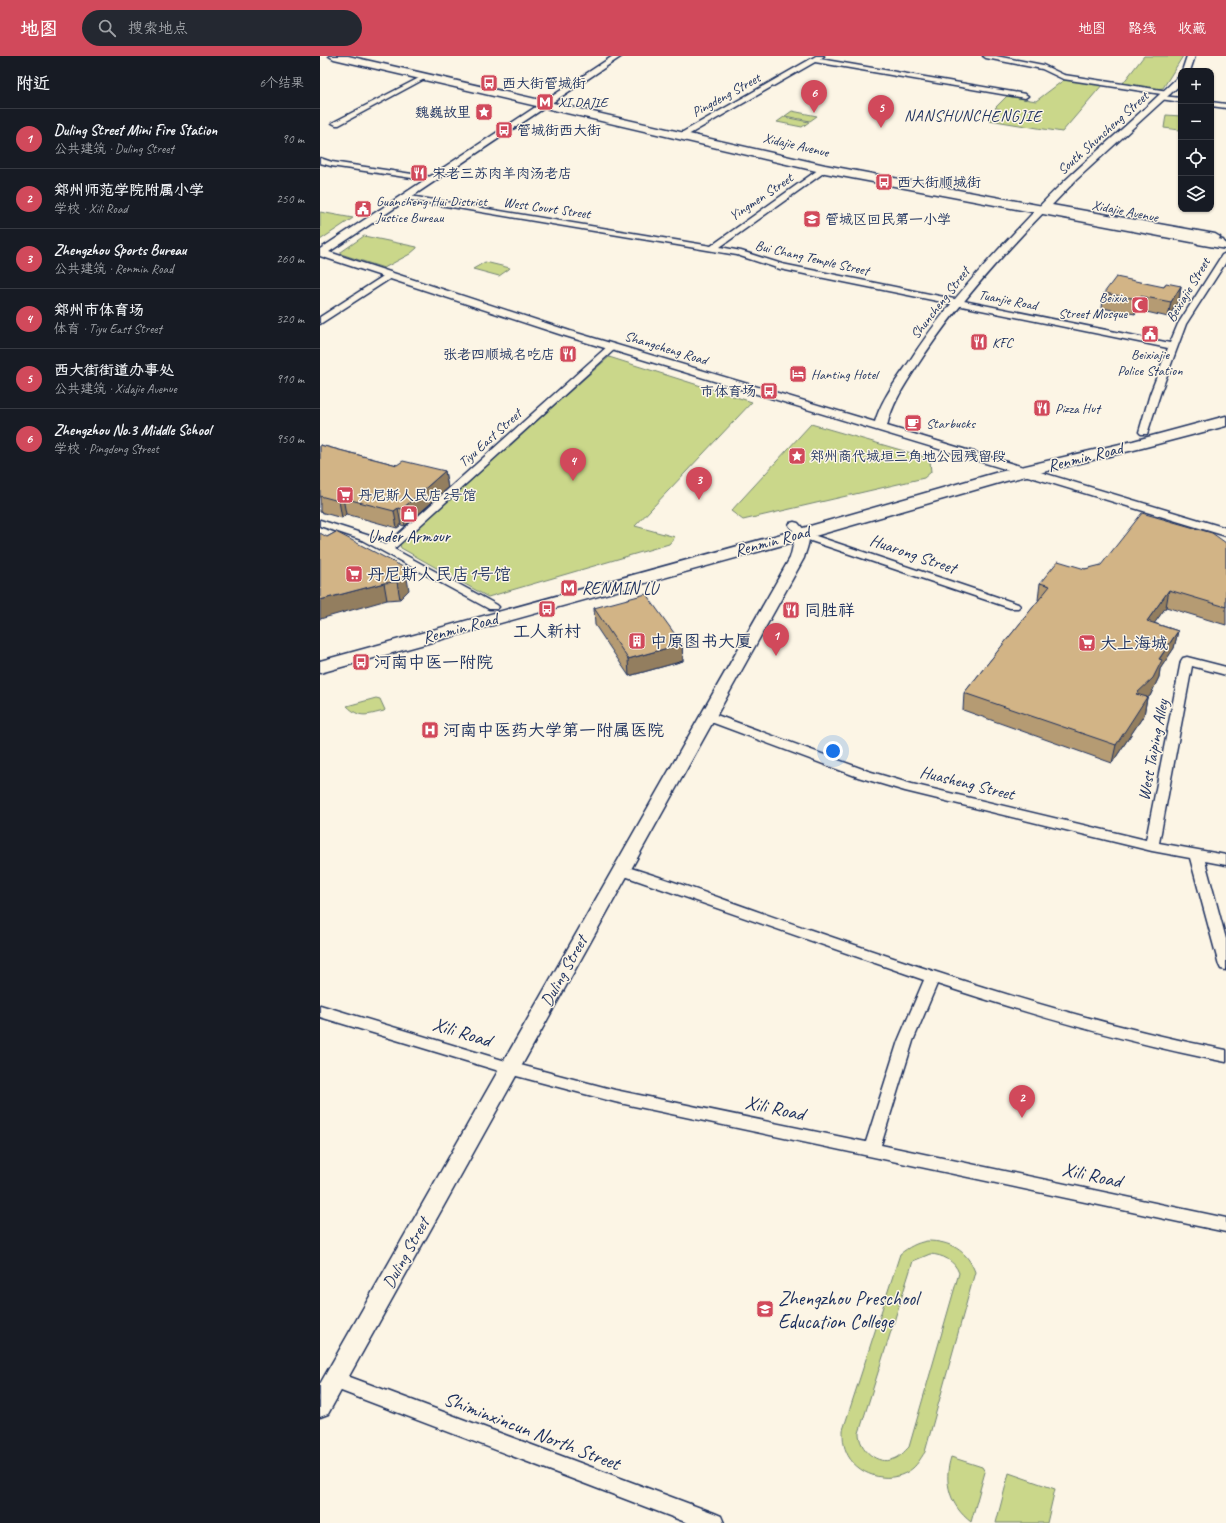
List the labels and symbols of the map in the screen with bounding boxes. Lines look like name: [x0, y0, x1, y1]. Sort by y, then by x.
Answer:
street label: Pingdeng Street: [689, 69, 764, 121]
bus stop icon: 西大街管城街: [479, 73, 499, 93]
place label: 西大街管城街: [502, 75, 586, 92]
pin: 6: [801, 80, 827, 113]
street label: South Shuncheng Street: [1054, 87, 1153, 178]
metro station icon: XI DAJIE: [535, 92, 555, 112]
place label: XI DAJIE: [558, 94, 609, 111]
pin: 5: [868, 95, 894, 128]
place icon: 魏巍故里: [474, 102, 494, 122]
place label: 魏巍故里: [415, 104, 471, 121]
district label: NANSHUNCHENGJIE: [904, 106, 1044, 126]
bus stop icon: 管城街西大街: [494, 120, 514, 140]
place label: 管城街西大街: [517, 122, 601, 139]
street label: Xidajie Avenue: [762, 129, 832, 161]
restaurant icon: 宋老三苏肉羊肉汤老店: [409, 163, 429, 183]
place label: 宋老三苏肉羊肉汤老店: [432, 165, 572, 182]
street label: Yingmen Street: [726, 169, 797, 225]
bus stop icon: 西大街顺城街: [874, 172, 894, 192]
place label: 西大街顺城街: [897, 174, 981, 191]
place label: Guancheng Hui District Justice Bureau: [375, 193, 488, 226]
street label: West Court Street: [503, 193, 593, 223]
street label: Xidajie Avenue: [1091, 196, 1161, 226]
public building icon: Guancheng Hui District Justice Bureau: [353, 199, 373, 219]
school or university icon: 管城区回民第一小学: [802, 209, 822, 229]
place label: 管城区回民第一小学: [825, 211, 951, 228]
street label: Bui Chang Temple Street: [754, 237, 873, 280]
street label: Beixiajie Street: [1162, 254, 1214, 325]
street label: Shuncheng Street: [907, 262, 975, 342]
street label: Tuanjie Road: [977, 286, 1041, 314]
place label: Beixia Street Mosque: [1058, 289, 1128, 322]
mosque icon: Beixia Street Mosque: [1130, 295, 1150, 315]
public building icon: Beixiajie Police Station: [1140, 324, 1160, 344]
street label: Shangcheng Road: [623, 327, 712, 369]
restaurant icon: KFC: [969, 332, 989, 352]
place label: KFC: [992, 334, 1015, 351]
restaurant icon: 张老四顺城名吃店: [558, 344, 578, 364]
place label: 张老四顺城名吃店: [443, 346, 555, 363]
place label: Beixiajie Police Station: [1118, 346, 1183, 379]
hotel icon: Hanting Hotel: [788, 364, 808, 384]
place label: Hanting Hotel: [811, 366, 880, 383]
bus stop icon: 市体育场: [759, 381, 779, 401]
place label: 市体育场: [700, 383, 756, 400]
restaurant icon: Pizza Hut: [1032, 398, 1052, 418]
place label: Pizza Hut: [1055, 400, 1102, 417]
street label: Tiyu East Street: [455, 404, 527, 471]
cafe icon: Starbucks: [903, 413, 923, 433]
place label: Starbucks: [926, 415, 976, 432]
street label: Renmin Road: [1045, 437, 1127, 476]
place icon: 郑州商代城垣三角地公园残留段: [787, 446, 807, 466]
pin: 4: [560, 448, 586, 481]
place label: 郑州商代城垣三角地公园残留段: [810, 448, 1006, 465]
pin: 3: [686, 467, 712, 500]
supermarket icon: 丹尼斯人民店2号馆: [335, 485, 355, 505]
place label: 丹尼斯人民店2号馆: [358, 487, 476, 504]
shop icon: Under Armour: [399, 504, 419, 524]
street label: Renmin Road: [732, 520, 814, 561]
place label: Under Armour: [368, 526, 452, 547]
street label: Huarong Street: [867, 529, 961, 579]
supermarket icon: 丹尼斯人民店1号馆: [344, 564, 364, 584]
place label: 丹尼斯人民店1号馆: [367, 564, 511, 585]
metro station icon: RENMIN LU: [559, 578, 579, 598]
place label: RENMIN LU: [582, 578, 660, 599]
bus stop icon: 工人新村: [537, 599, 557, 619]
restaurant icon: 同胜祥: [781, 600, 801, 620]
place label: 同胜祥: [804, 600, 855, 621]
street label: Renmin Road: [420, 607, 502, 648]
place label: 工人新村: [513, 621, 581, 642]
pin: 1: [763, 623, 789, 656]
building icon: 中原图书大厦: [627, 631, 647, 651]
place label: 中原图书大厦: [650, 631, 752, 652]
supermarket icon: 大上海城: [1077, 633, 1097, 653]
place label: 大上海城: [1100, 633, 1168, 654]
bus stop icon: 河南中医一附院: [351, 652, 371, 672]
place label: 河南中医一附院: [374, 652, 493, 673]
street label: West Taiping Alley: [1133, 697, 1173, 802]
hospital icon: 河南中医药大学第一附属医院: [420, 720, 440, 740]
place label: 河南中医药大学第一附属医院: [443, 720, 664, 741]
your location: [823, 741, 843, 761]
street label: Huasheng Street: [918, 761, 1019, 805]
street label: Duling Street: [536, 930, 593, 1010]
street label: Xili Road: [430, 1011, 497, 1054]
pin: 2: [1009, 1085, 1035, 1118]
street label: Xili Road: [743, 1090, 810, 1127]
street label: Xili Road: [1060, 1157, 1127, 1194]
street label: Duling Street: [378, 1212, 435, 1292]
place label: Zhengzhou Preschool Education College: [778, 1286, 922, 1334]
school or university icon: Zhengzhou Preschool Education College: [755, 1299, 775, 1319]
street label: Shiminxincun North Street: [440, 1386, 626, 1477]

